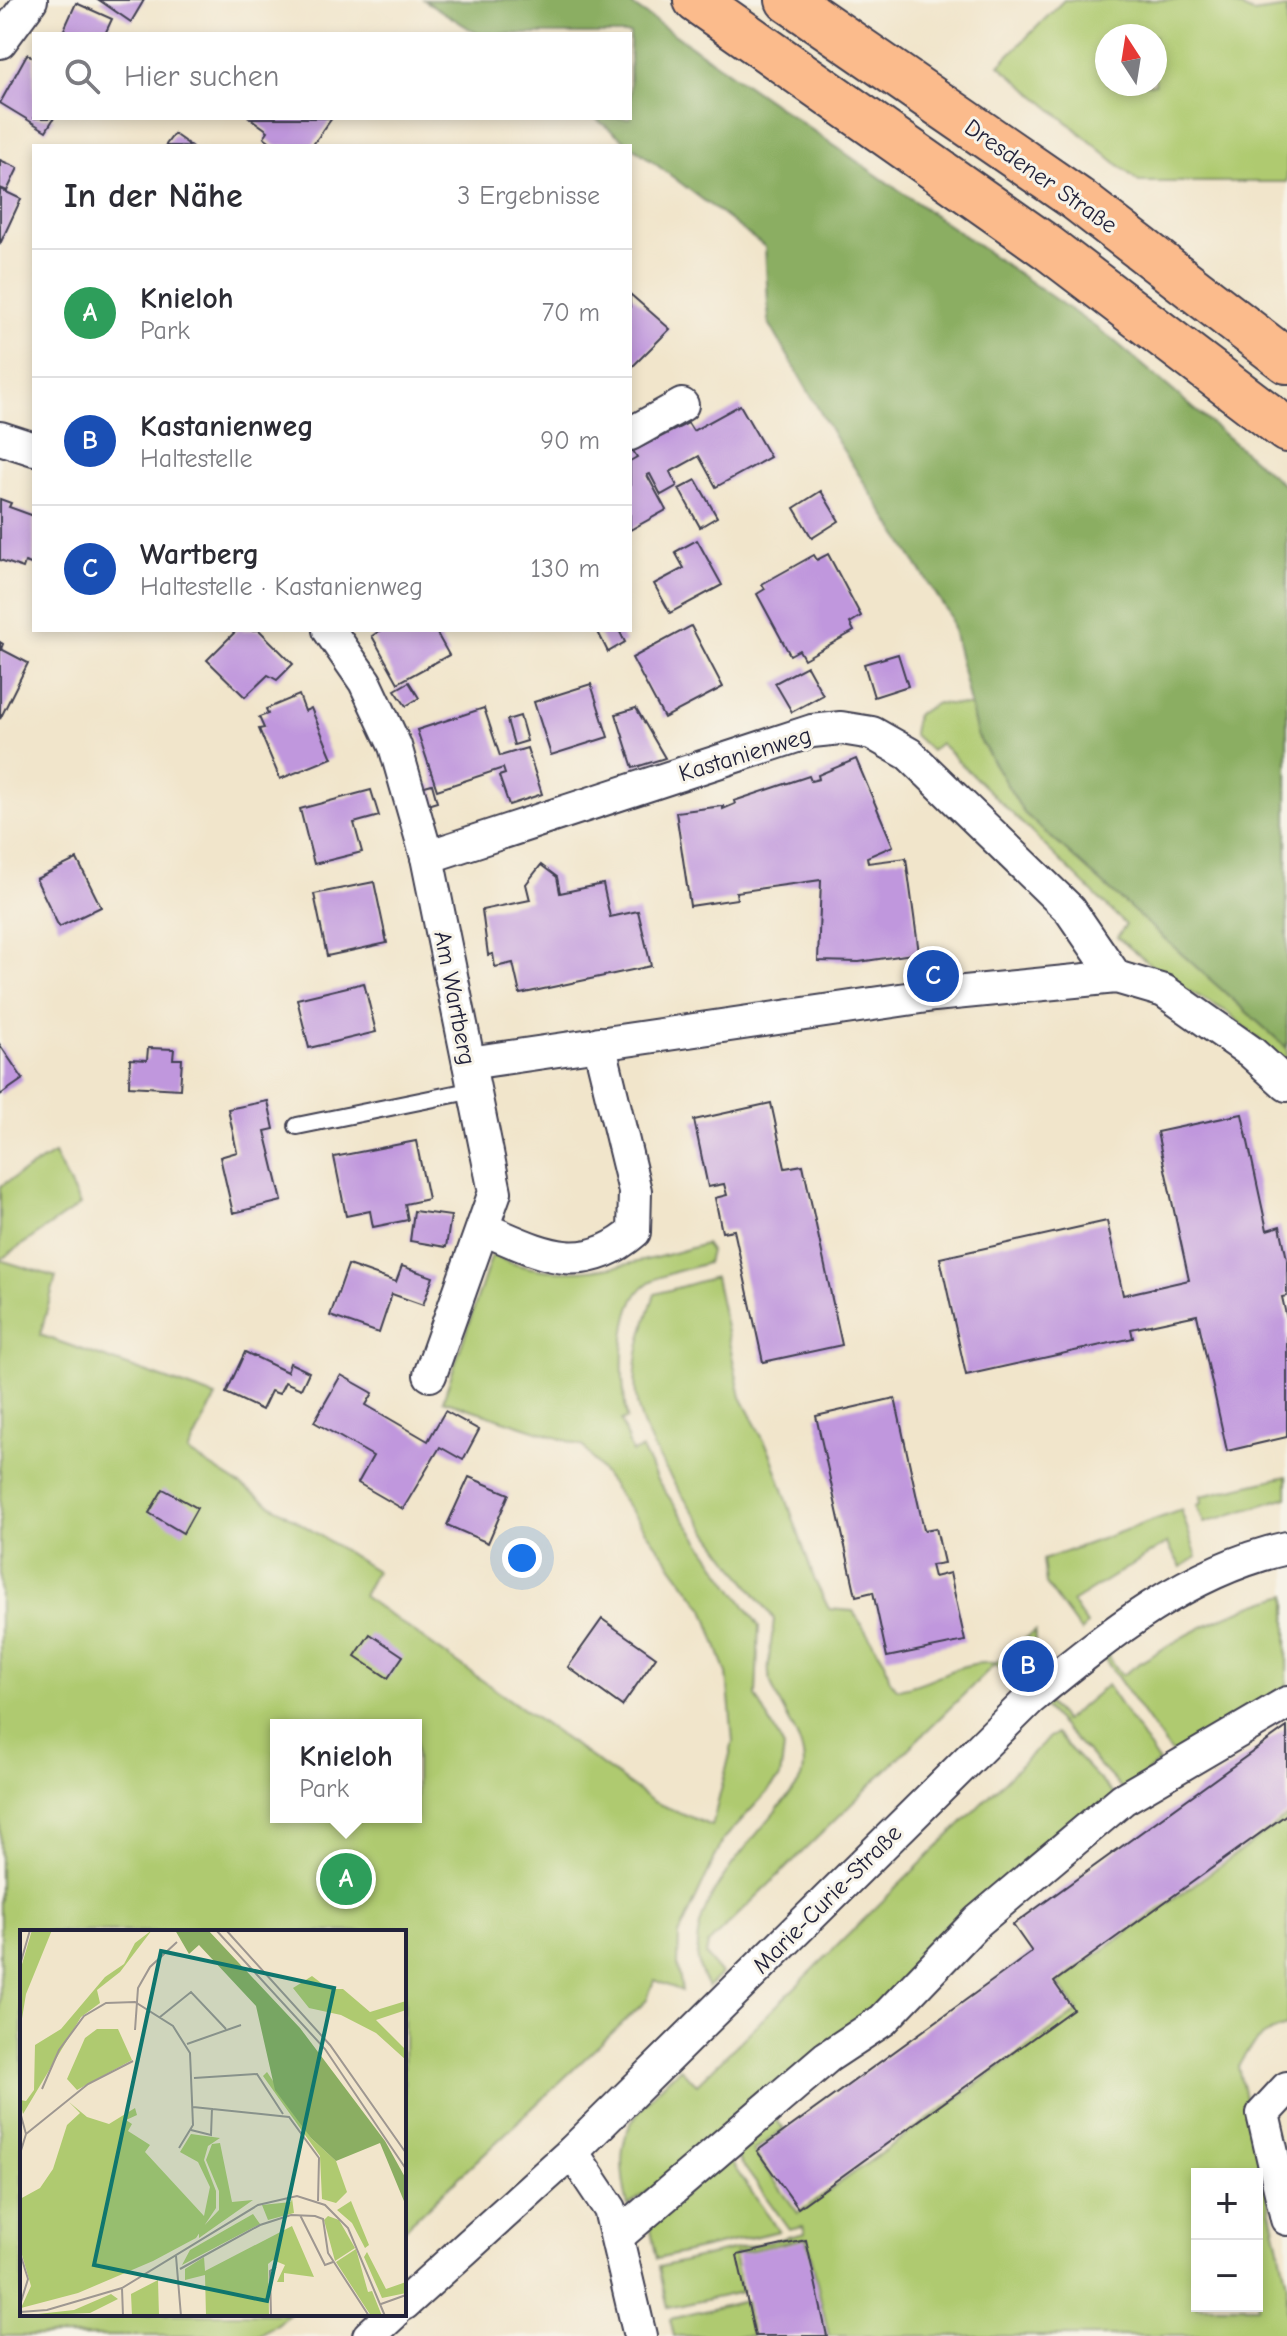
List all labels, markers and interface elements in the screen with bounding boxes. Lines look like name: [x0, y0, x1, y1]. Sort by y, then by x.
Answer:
north arrow: [1095, 24, 1167, 96]
search box: [32, 32, 632, 120]
icon: search: [60, 54, 104, 98]
text: Hier suchen: [124, 59, 279, 94]
street label: Dresdener Straße: [959, 113, 1123, 239]
text: In der Nähe: [64, 176, 243, 216]
text: 3 Ergebnisse: [457, 181, 600, 211]
text: Knieloh: [140, 281, 234, 316]
text: A: [83, 298, 97, 328]
text: 70 m: [542, 298, 600, 328]
text: Park: [140, 316, 190, 346]
text: Kastanienweg: [140, 409, 314, 444]
text: B: [82, 426, 98, 456]
text: 90 m: [540, 426, 600, 456]
text: Haltestelle: [140, 444, 253, 474]
text: Wartberg: [140, 537, 259, 572]
text: C: [82, 554, 98, 584]
text: 130 m: [531, 554, 600, 584]
text: Haltestelle · Kastanienweg: [140, 572, 423, 602]
street label: Kastanienweg: [675, 721, 815, 787]
street label: Am Wartberg: [428, 929, 482, 1067]
pin: C: [907, 946, 959, 1006]
your location: [502, 1538, 542, 1578]
pin: B: [1002, 1636, 1054, 1696]
popup: [270, 1719, 422, 1823]
text: Knieloh: [299, 1739, 393, 1774]
text: Park: [299, 1774, 349, 1804]
street label: Marie-Curie-Straße: [747, 1819, 907, 1979]
pin: A: [320, 1849, 372, 1909]
inset map: [20, 1930, 406, 2316]
map controls: [1191, 2168, 1263, 2312]
button: +: [1191, 2168, 1263, 2240]
button: −: [1191, 2240, 1263, 2312]

